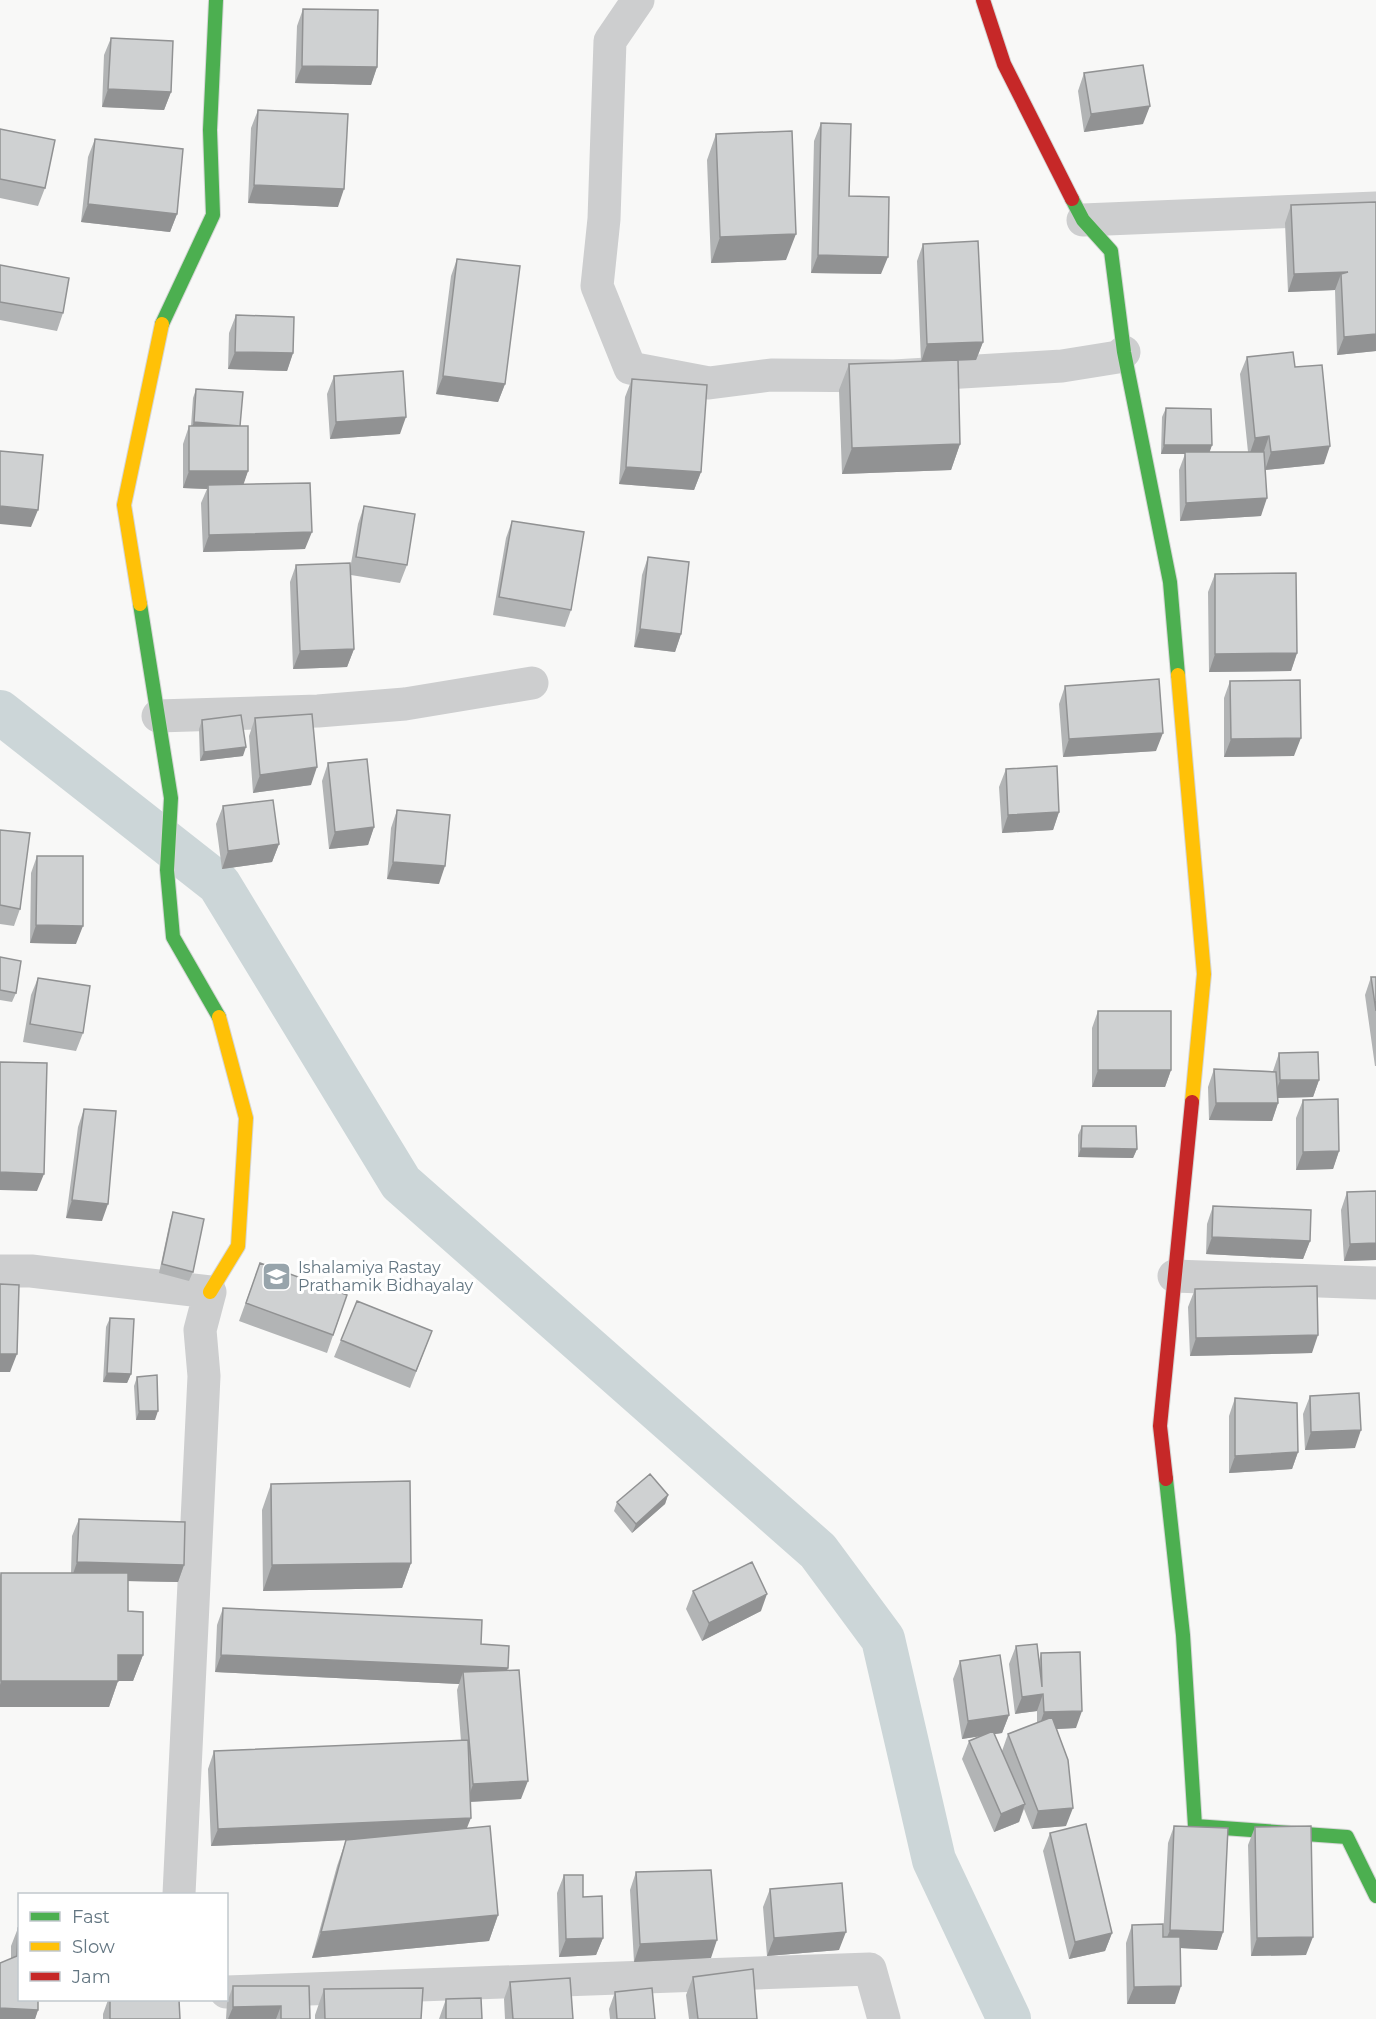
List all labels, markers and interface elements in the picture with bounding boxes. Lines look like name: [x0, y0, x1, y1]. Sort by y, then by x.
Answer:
place label: Ishalamiya Rastay Prathamik Bidhayalay: [298, 1258, 474, 1295]
school or university icon: Ishalamiya Rastay Prathamik Bidhayalay: [261, 1260, 293, 1292]
legend: [18, 1893, 228, 2001]
text: Fast: [72, 1906, 110, 1928]
text: Slow: [72, 1936, 115, 1958]
text: Jam: [71, 1966, 111, 1988]

